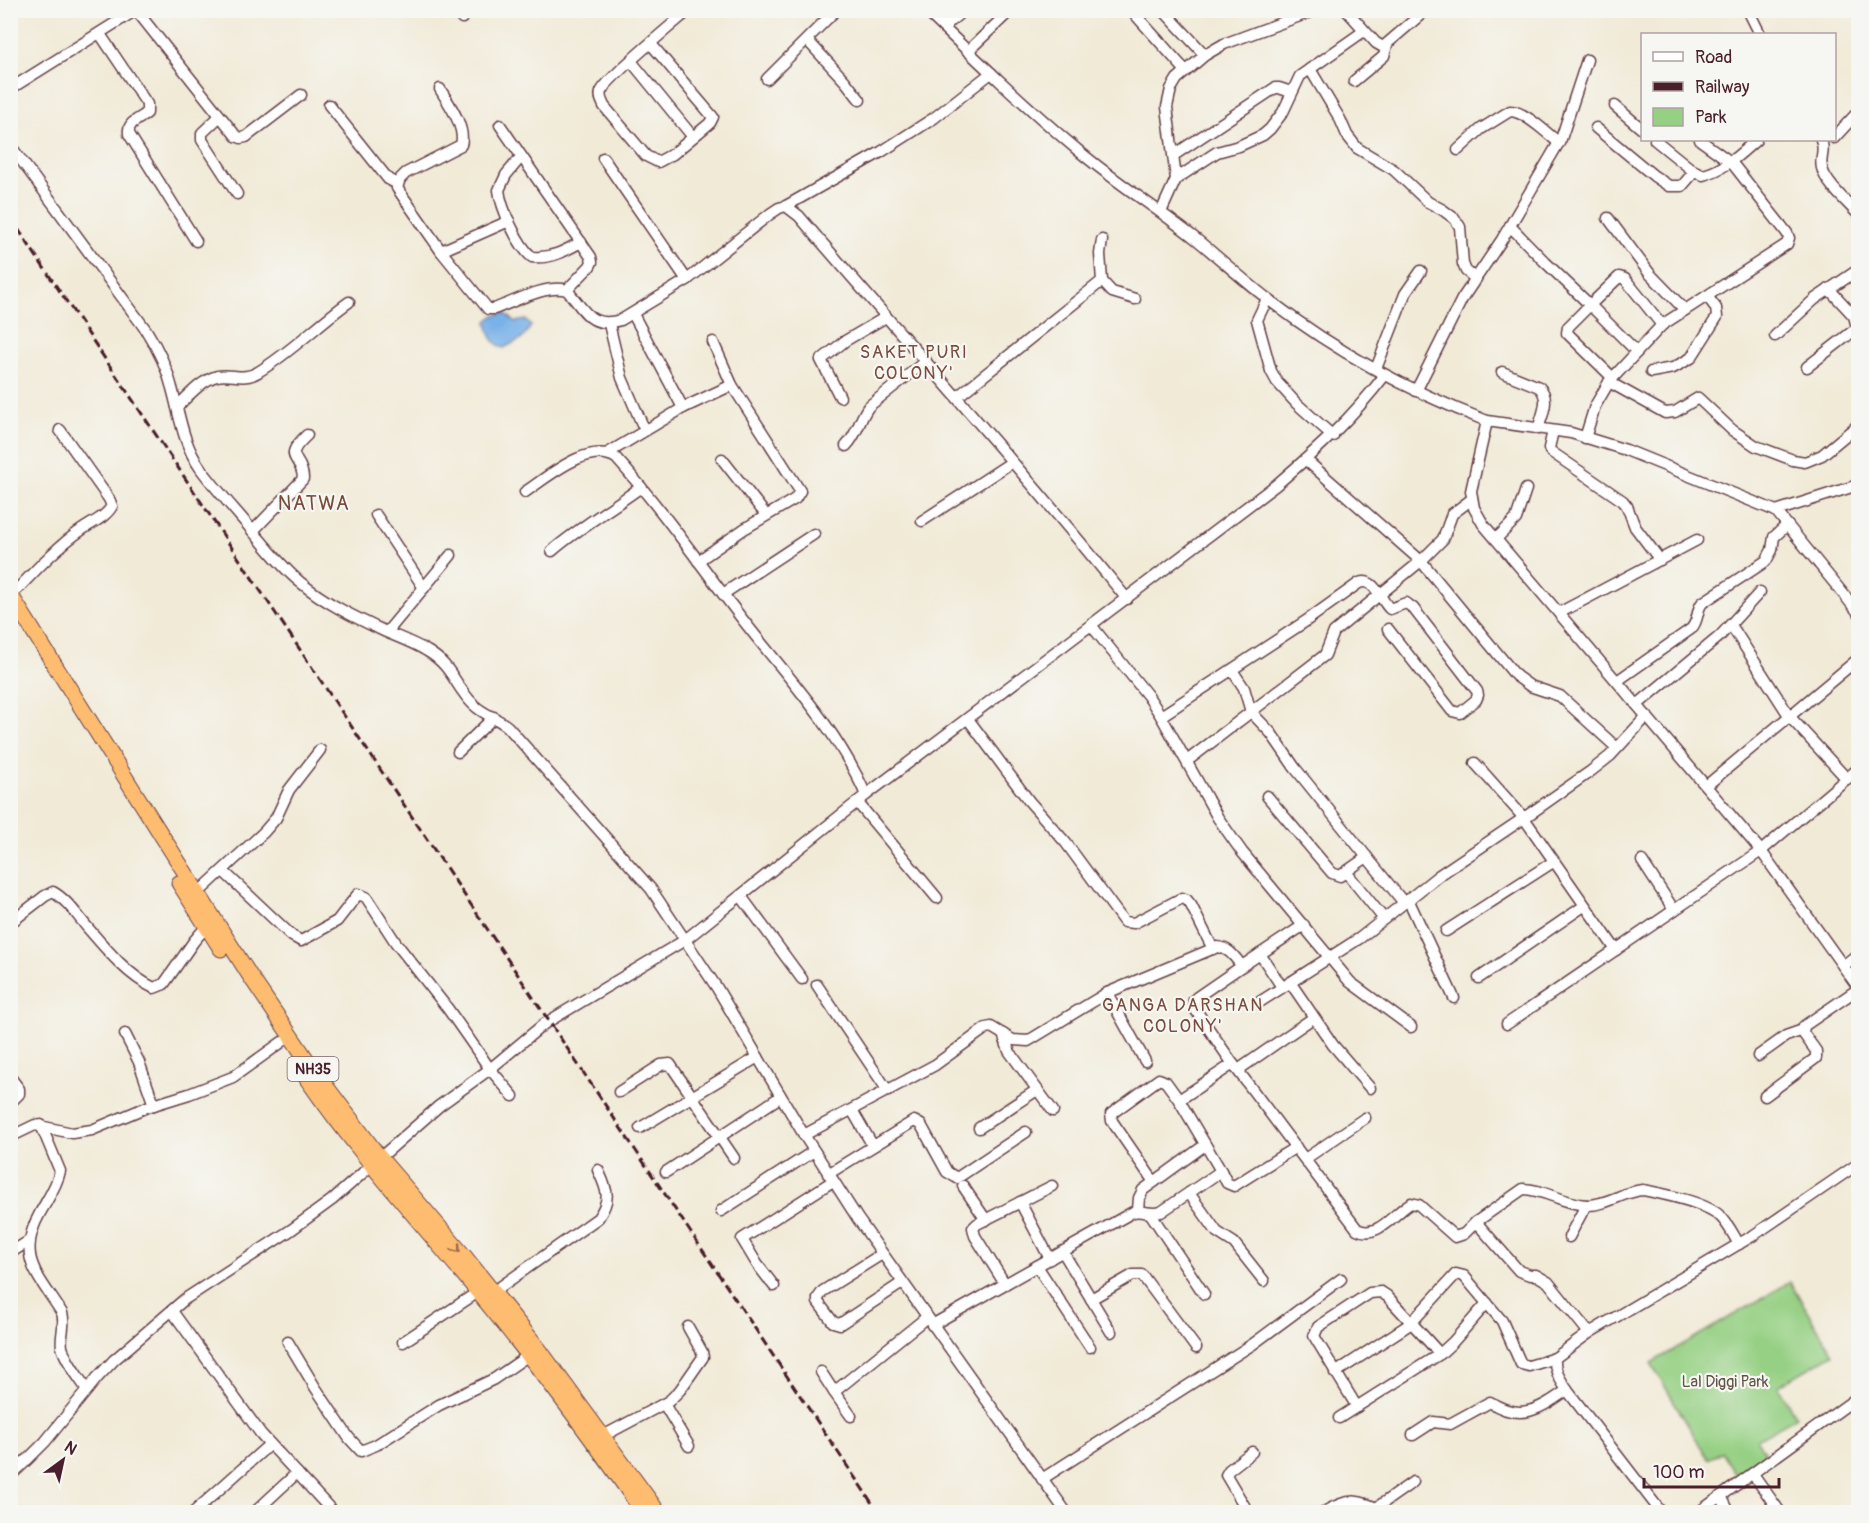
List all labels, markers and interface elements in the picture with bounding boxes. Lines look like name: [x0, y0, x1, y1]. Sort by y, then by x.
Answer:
legend: [1641, 33, 1836, 141]
text: Road: [1695, 46, 1732, 69]
text: Railway: [1695, 76, 1750, 99]
text: Park: [1695, 106, 1727, 129]
district label: SAKET PURI COLONY': [860, 341, 968, 385]
district label: NATWA: [278, 491, 350, 516]
district label: GANGA DARSHAN COLONY': [1102, 994, 1264, 1038]
road number: NH35: [288, 1057, 338, 1081]
one-way arrow: [450, 1242, 461, 1253]
park label: Lal Diggi Park: [1681, 1372, 1769, 1392]
north arrow: [33, 1430, 93, 1490]
text: N: [61, 1437, 81, 1460]
scale bar: [1644, 1451, 1779, 1489]
text: 100 m: [1653, 1461, 1705, 1484]

